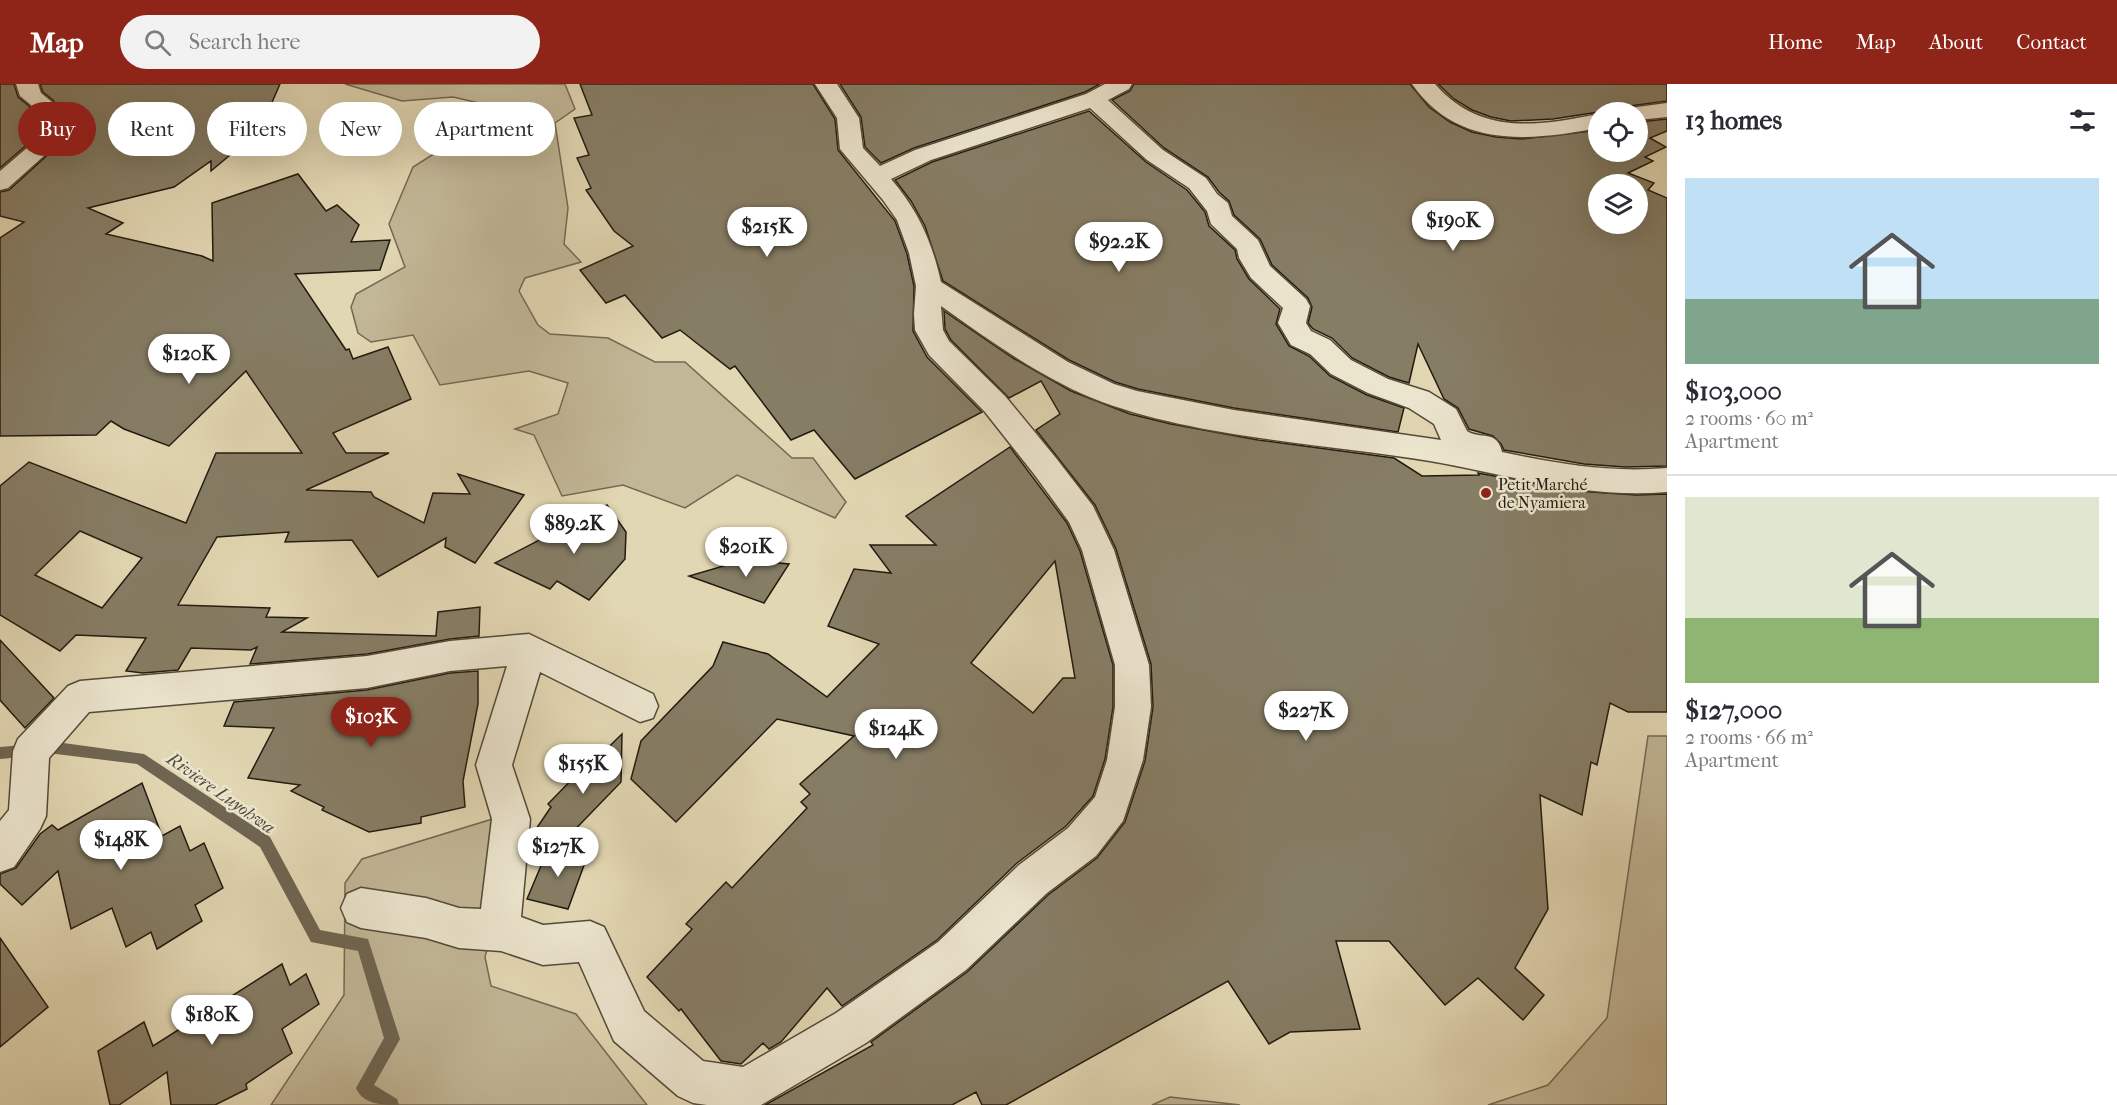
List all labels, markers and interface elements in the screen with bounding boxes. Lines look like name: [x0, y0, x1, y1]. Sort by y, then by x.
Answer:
search box: [120, 15, 540, 69]
text: Map: [30, 26, 84, 59]
icon: search: [141, 26, 174, 59]
text: Search here: [189, 29, 300, 55]
text: Home: [1768, 30, 1823, 54]
text: Map: [1856, 30, 1896, 54]
text: About: [1929, 30, 1983, 54]
text: Contact: [2016, 30, 2087, 54]
chip: Buy: [18, 102, 96, 156]
chip: Rent: [108, 102, 195, 156]
chip: Filters: [207, 102, 307, 156]
chip: New: [319, 102, 402, 156]
chip: Apartment: [414, 102, 555, 156]
map controls: [1588, 102, 1648, 234]
button: locate: [1588, 102, 1648, 162]
icon: filters: [2066, 104, 2099, 137]
text: 13 homes: [1685, 105, 1782, 136]
button: layers: [1588, 174, 1648, 234]
pin: $190K: [1411, 201, 1495, 252]
pin: $215K: [725, 207, 809, 258]
text: $190K: [1426, 209, 1480, 232]
text: $215K: [741, 215, 793, 238]
icon: home: [1838, 217, 1946, 325]
pin: $92.2K: [1070, 222, 1168, 273]
text: $92.2K: [1089, 230, 1149, 253]
pin: $120K: [147, 334, 231, 385]
text: $120K: [162, 342, 216, 365]
text: $103,000: [1685, 376, 1782, 407]
text: 2 rooms · 60 m²: [1685, 407, 1813, 430]
text: Apartment: [1685, 430, 1779, 453]
place label: Petit Marché de Nyamiera: [1498, 475, 1587, 512]
marker: Petit Marché de Nyamiera: [1479, 486, 1493, 500]
pin: $89.2K: [525, 504, 623, 555]
text: $89.2K: [544, 512, 604, 535]
pin: $201K: [704, 527, 788, 578]
text: $201K: [719, 535, 773, 558]
icon: home: [1838, 536, 1946, 644]
pin: $227K: [1264, 691, 1348, 742]
text: $127,000: [1685, 695, 1782, 726]
pin: $103K: [329, 697, 413, 748]
text: $227K: [1278, 699, 1334, 722]
text: $103K: [345, 705, 397, 728]
pin: $124K: [854, 709, 938, 760]
text: $124K: [869, 717, 923, 740]
text: 2 rooms · 66 m²: [1685, 726, 1813, 749]
pin: $155K: [541, 744, 625, 795]
water label: Riviere Luyohwa: [162, 748, 279, 838]
text: Apartment: [1685, 749, 1779, 772]
text: $155K: [558, 752, 608, 775]
pin: $148K: [79, 820, 163, 871]
pin: $127K: [516, 827, 600, 878]
text: $148K: [94, 828, 148, 851]
text: $127K: [532, 835, 584, 858]
pin: $180K: [170, 995, 254, 1046]
text: $180K: [185, 1003, 239, 1026]

